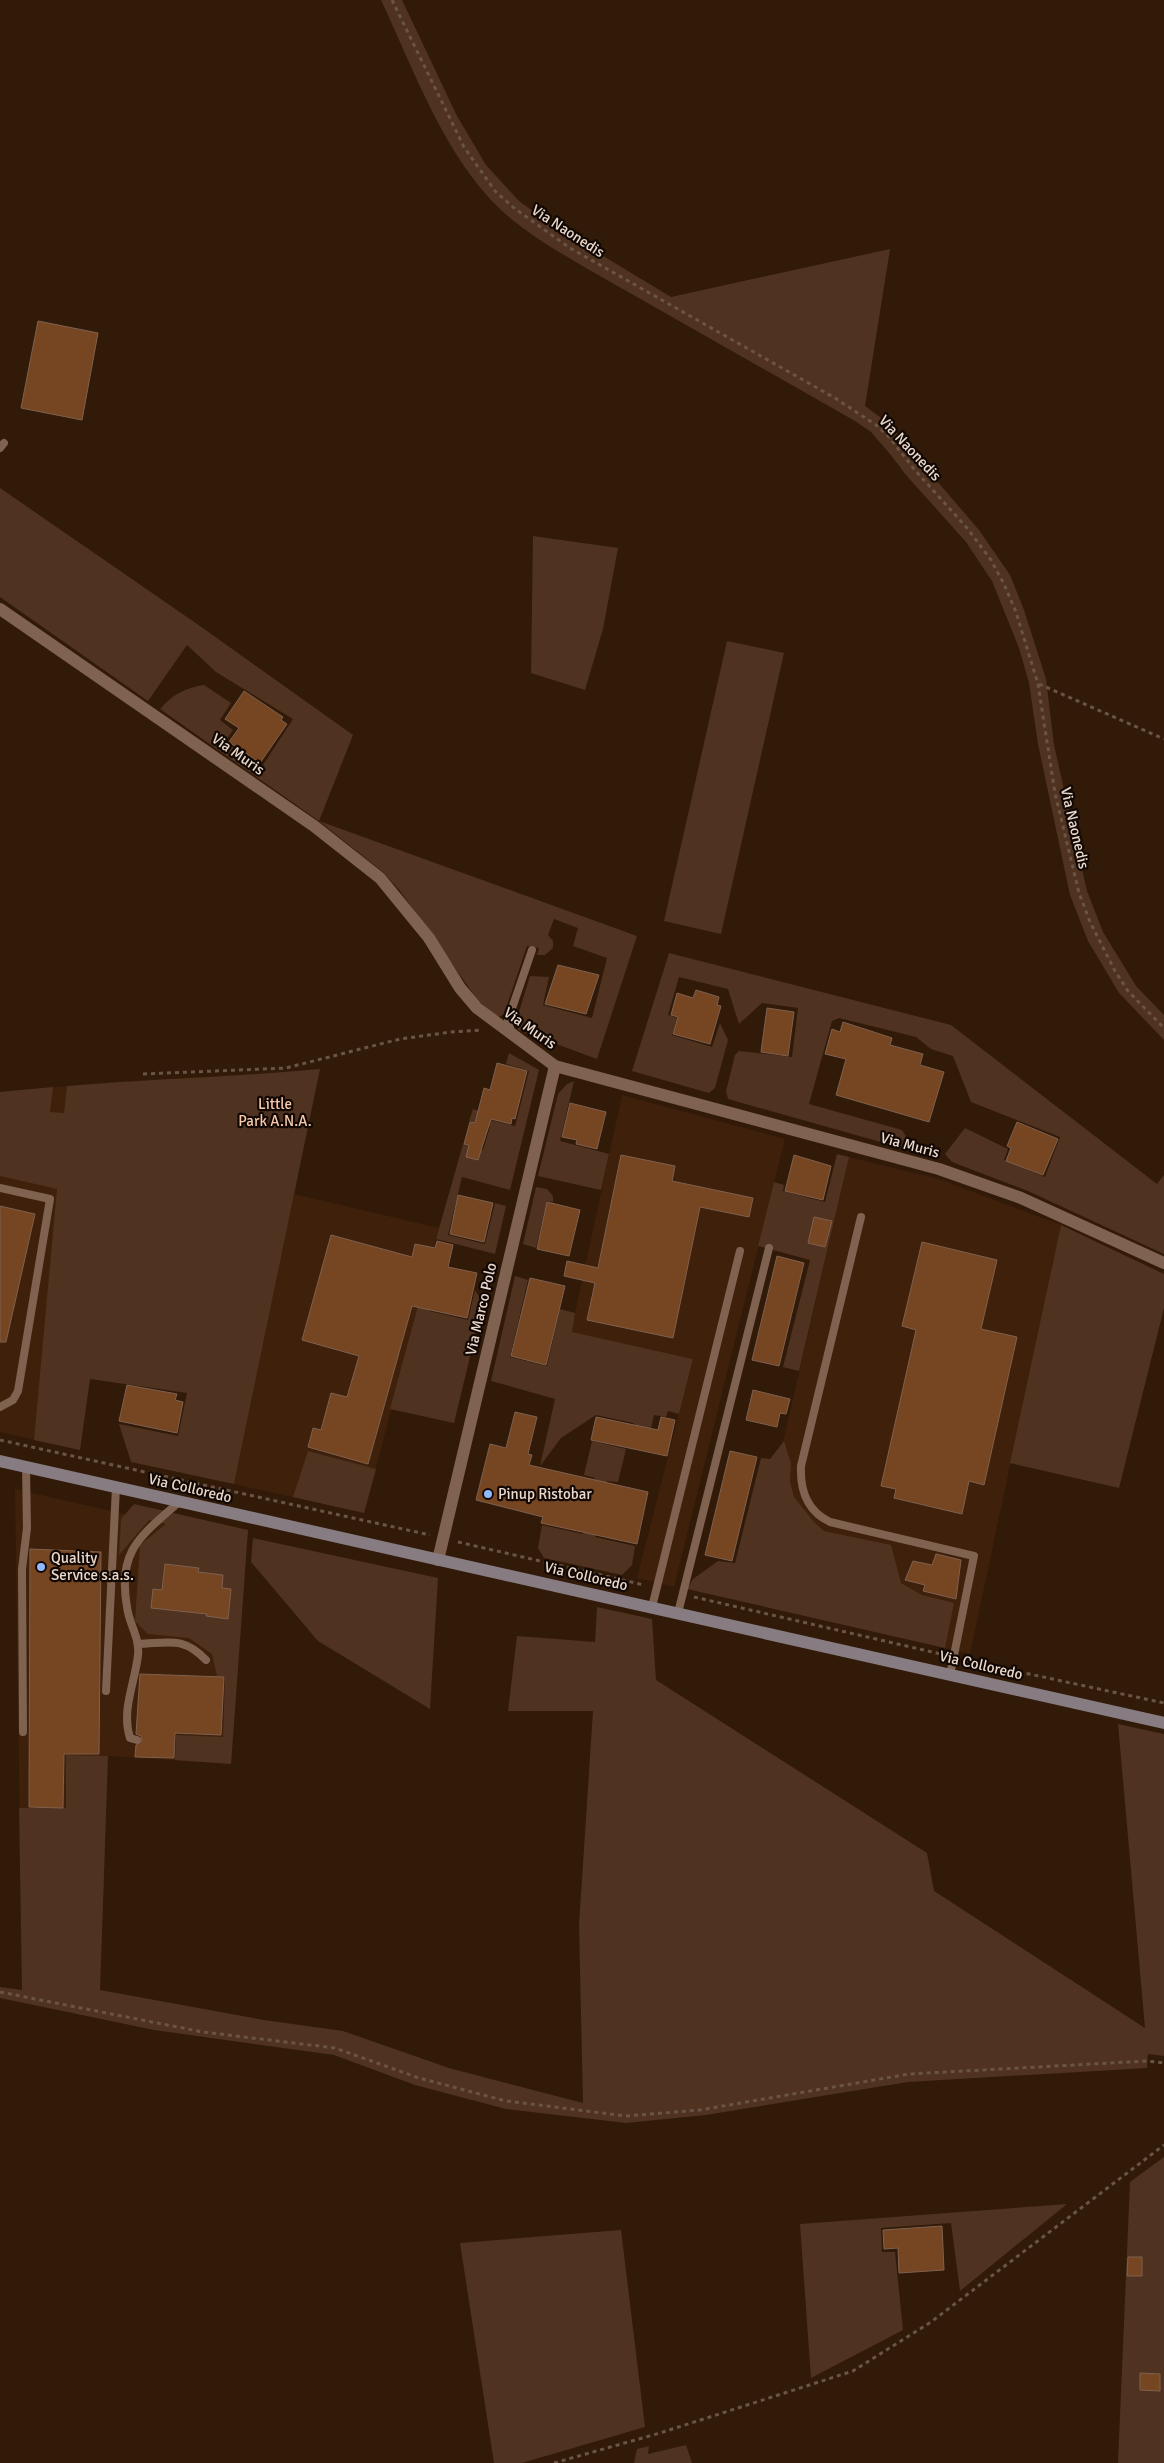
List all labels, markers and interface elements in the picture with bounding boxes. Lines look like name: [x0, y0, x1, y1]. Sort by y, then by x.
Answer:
street label: Via Naonedis: [528, 201, 608, 261]
street label: Via Naonedis: [875, 411, 945, 485]
street label: Via Muris: [208, 729, 268, 779]
street label: Via Naonedis: [1057, 785, 1093, 871]
street label: Via Muris: [500, 1003, 560, 1053]
park label: Little Park A.N.A.: [238, 1095, 312, 1130]
street label: Via Muris: [879, 1129, 942, 1162]
street label: Via Marco Polo: [462, 1261, 500, 1357]
street label: Via Colloredo: [147, 1470, 234, 1506]
place label: Pinup Ristobar: [498, 1485, 592, 1503]
marker: Pinup Ristobar: [482, 1488, 494, 1500]
place label: Quality Service s.a.s.: [51, 1549, 134, 1584]
street label: Via Colloredo: [543, 1558, 630, 1594]
marker: Quality Service s.a.s.: [35, 1561, 47, 1573]
street label: Via Colloredo: [938, 1647, 1025, 1683]

